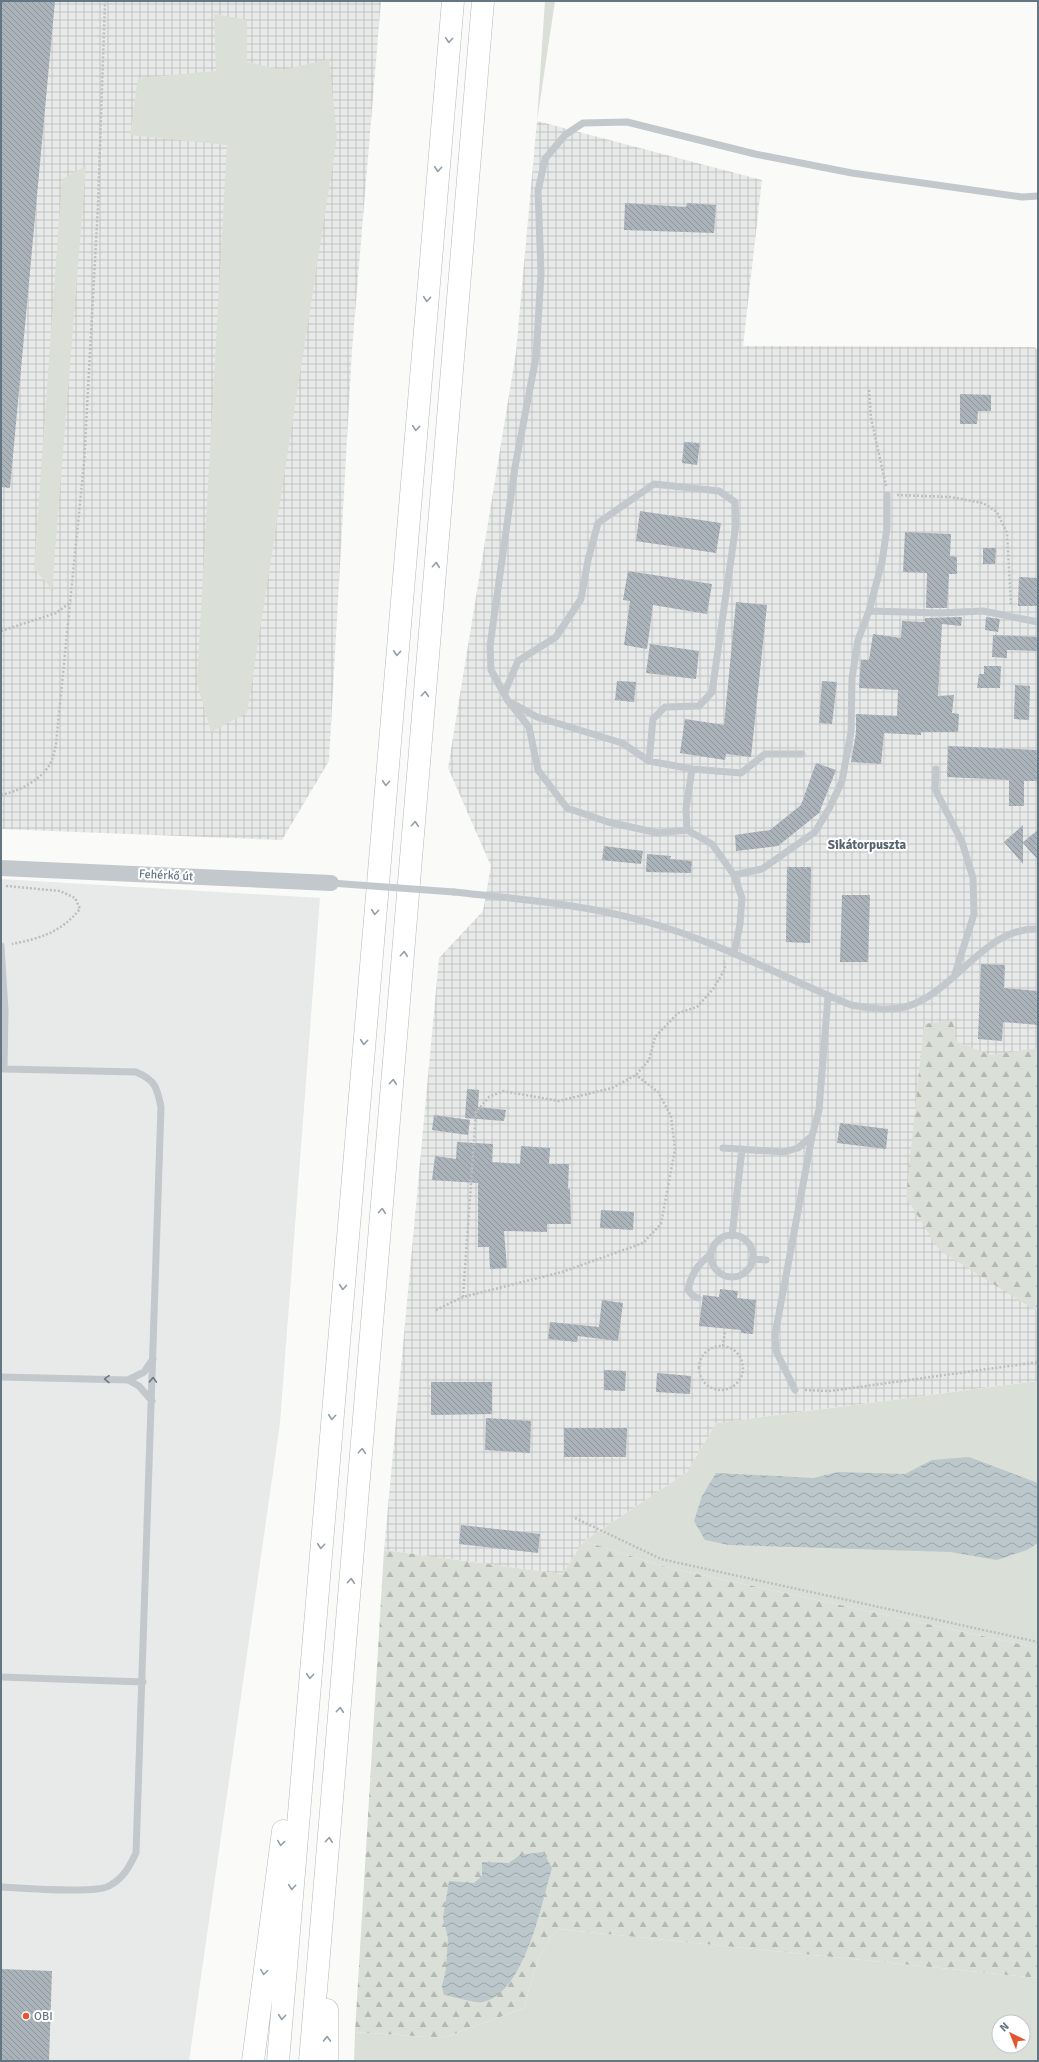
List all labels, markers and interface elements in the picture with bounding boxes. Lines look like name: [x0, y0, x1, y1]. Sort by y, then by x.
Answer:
one-way arrow: [445, 37, 454, 43]
one-way arrow: [434, 166, 443, 172]
one-way arrow: [423, 296, 432, 302]
one-way arrow: [412, 425, 421, 431]
one-way arrow: [431, 562, 440, 568]
one-way arrow: [393, 650, 402, 656]
one-way arrow: [421, 691, 430, 697]
one-way arrow: [382, 780, 391, 786]
one-way arrow: [410, 821, 419, 827]
district label: Sikátorpuszta: [828, 837, 907, 853]
street label: Fehérkő út: [138, 867, 193, 884]
one-way arrow: [371, 909, 380, 915]
one-way arrow: [399, 951, 408, 957]
one-way arrow: [359, 1039, 368, 1045]
one-way arrow: [389, 1079, 398, 1085]
one-way arrow: [378, 1208, 387, 1214]
one-way arrow: [339, 1284, 348, 1290]
one-way arrow: [104, 1375, 110, 1383]
one-way arrow: [148, 1377, 157, 1383]
one-way arrow: [327, 1414, 336, 1420]
one-way arrow: [357, 1448, 366, 1454]
one-way arrow: [316, 1543, 325, 1549]
one-way arrow: [346, 1578, 355, 1584]
one-way arrow: [305, 1673, 314, 1679]
one-way arrow: [335, 1707, 344, 1713]
one-way arrow: [324, 1837, 333, 1843]
one-way arrow: [277, 1840, 286, 1846]
one-way arrow: [288, 1884, 297, 1890]
one-way arrow: [260, 1969, 269, 1975]
place label: OBI: [34, 2009, 53, 2024]
marker: OBI: [21, 2011, 31, 2021]
one-way arrow: [277, 2014, 286, 2020]
north arrow: [991, 2014, 1031, 2054]
text: N: [997, 2020, 1012, 2034]
one-way arrow: [323, 2036, 331, 2042]

